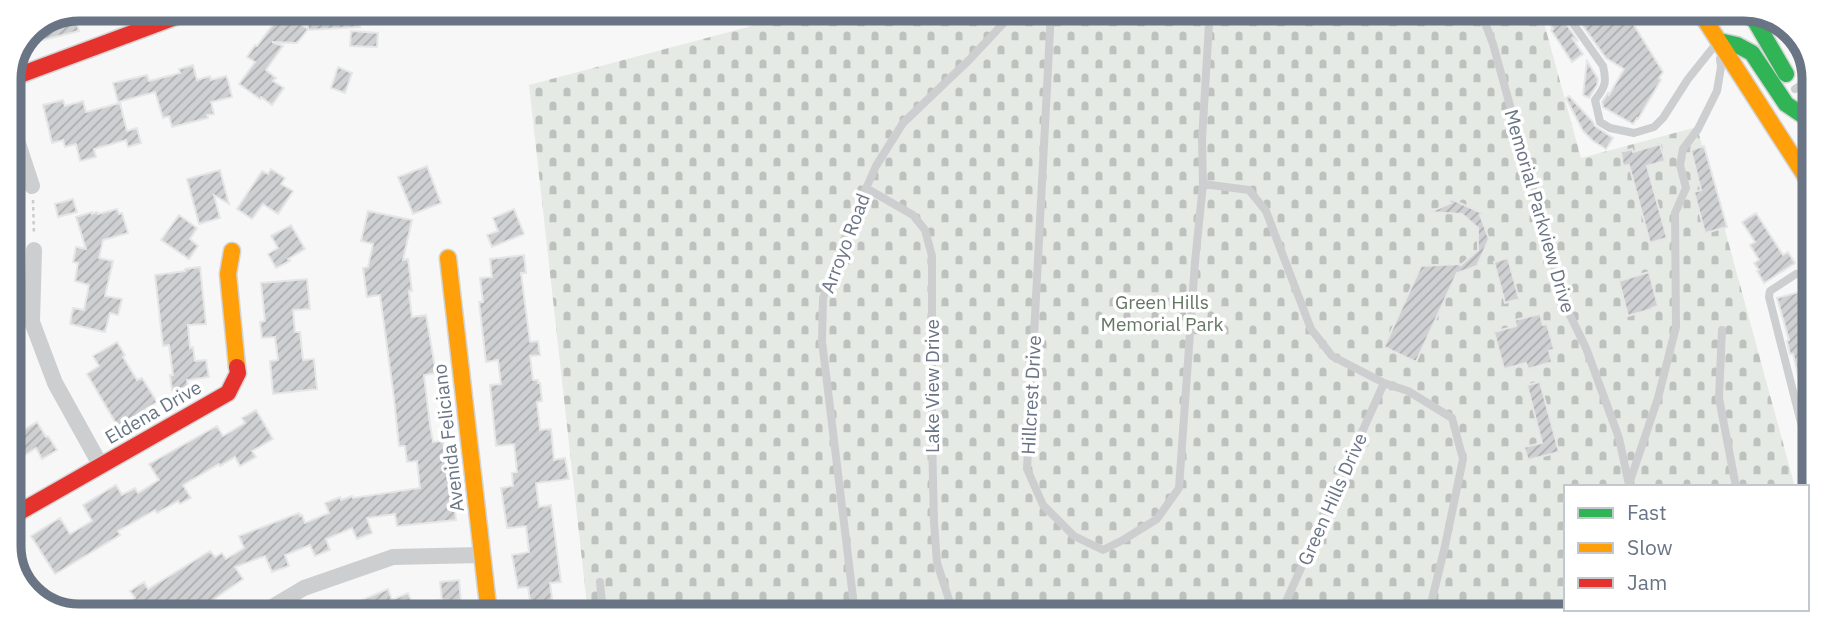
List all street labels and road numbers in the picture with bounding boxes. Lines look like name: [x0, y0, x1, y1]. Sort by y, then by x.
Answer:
street label: Memorial Parkview Drive: [1499, 107, 1581, 315]
street label: Arroyo Road: [815, 190, 875, 296]
street label: Lake View Drive: [920, 319, 944, 453]
street label: Hillcrest Drive: [1016, 335, 1046, 455]
street label: Avenida Feliciano: [427, 363, 469, 513]
street label: Eldena Drive: [101, 375, 205, 449]
street label: Green Hills Drive: [1292, 429, 1372, 569]

